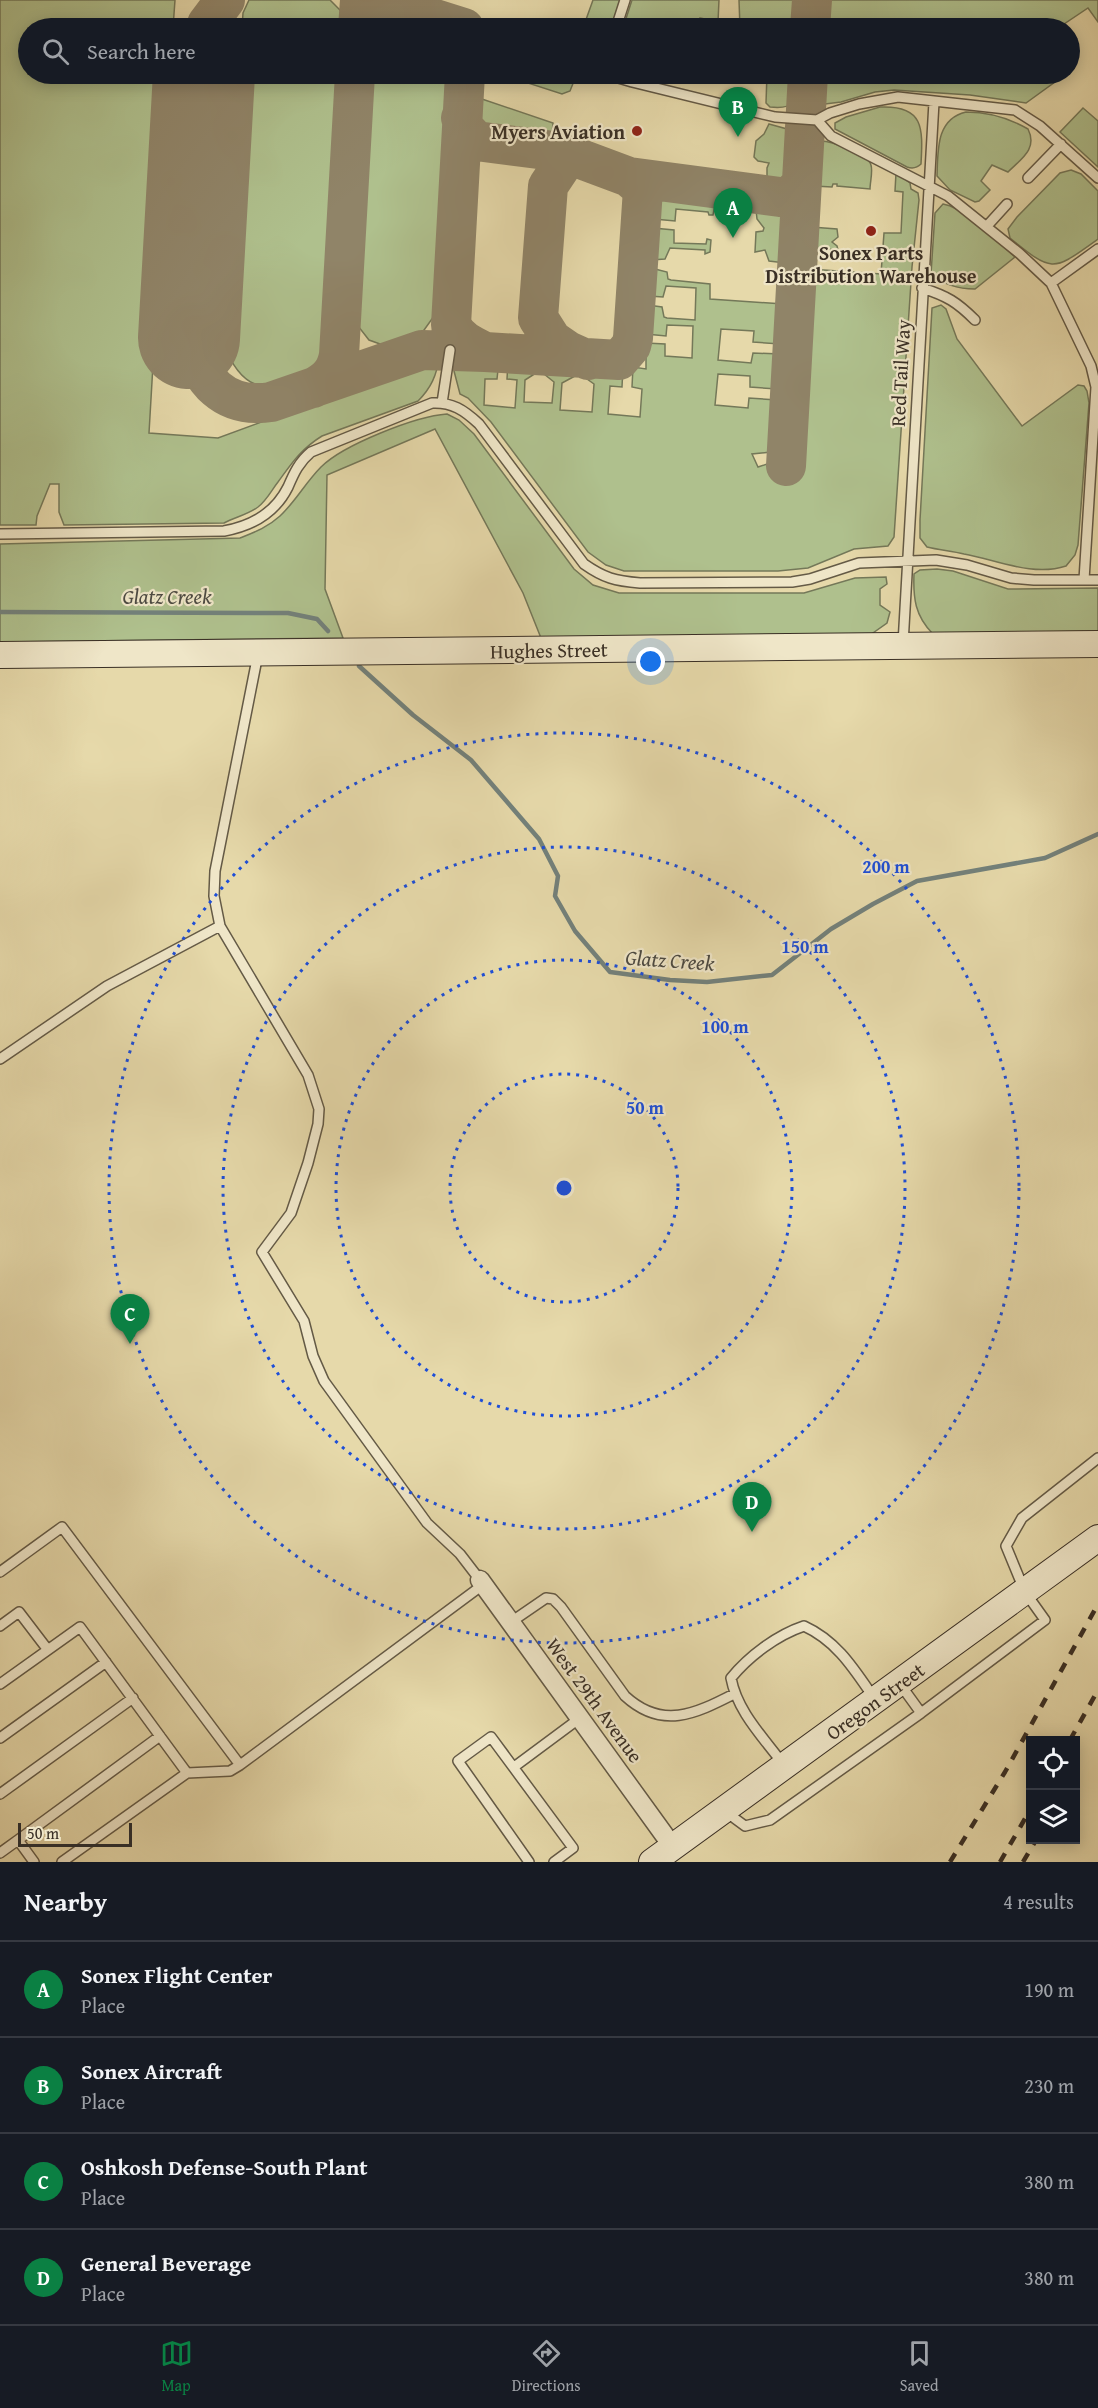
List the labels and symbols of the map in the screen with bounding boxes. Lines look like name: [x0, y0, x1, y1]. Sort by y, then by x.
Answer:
pin: B: [718, 88, 758, 137]
place label: Myers Aviation: [491, 117, 625, 146]
marker: Myers Aviation: [630, 124, 644, 138]
pin: A: [714, 188, 752, 238]
marker: Sonex Parts Distribution Warehouse: [864, 224, 878, 238]
place label: Sonex Parts Distribution Warehouse: [765, 238, 977, 290]
street label: Red Tail Way: [883, 319, 917, 427]
water label: Glatz Creek: [123, 581, 212, 612]
street label: Hughes Street: [490, 634, 608, 666]
your location: [636, 647, 665, 676]
text: 200 m: [862, 853, 910, 880]
text: 150 m: [781, 933, 829, 960]
water label: Glatz Creek: [625, 941, 716, 979]
text: 100 m: [701, 1013, 749, 1040]
text: 50 m: [626, 1094, 665, 1121]
centre of rings: [554, 1178, 574, 1198]
pin: C: [110, 1294, 150, 1344]
pin: D: [732, 1482, 771, 1532]
street label: West 29th Avenue: [540, 1631, 650, 1769]
street label: Oregon Street: [820, 1655, 930, 1747]
scale bar: [18, 1820, 132, 1848]

